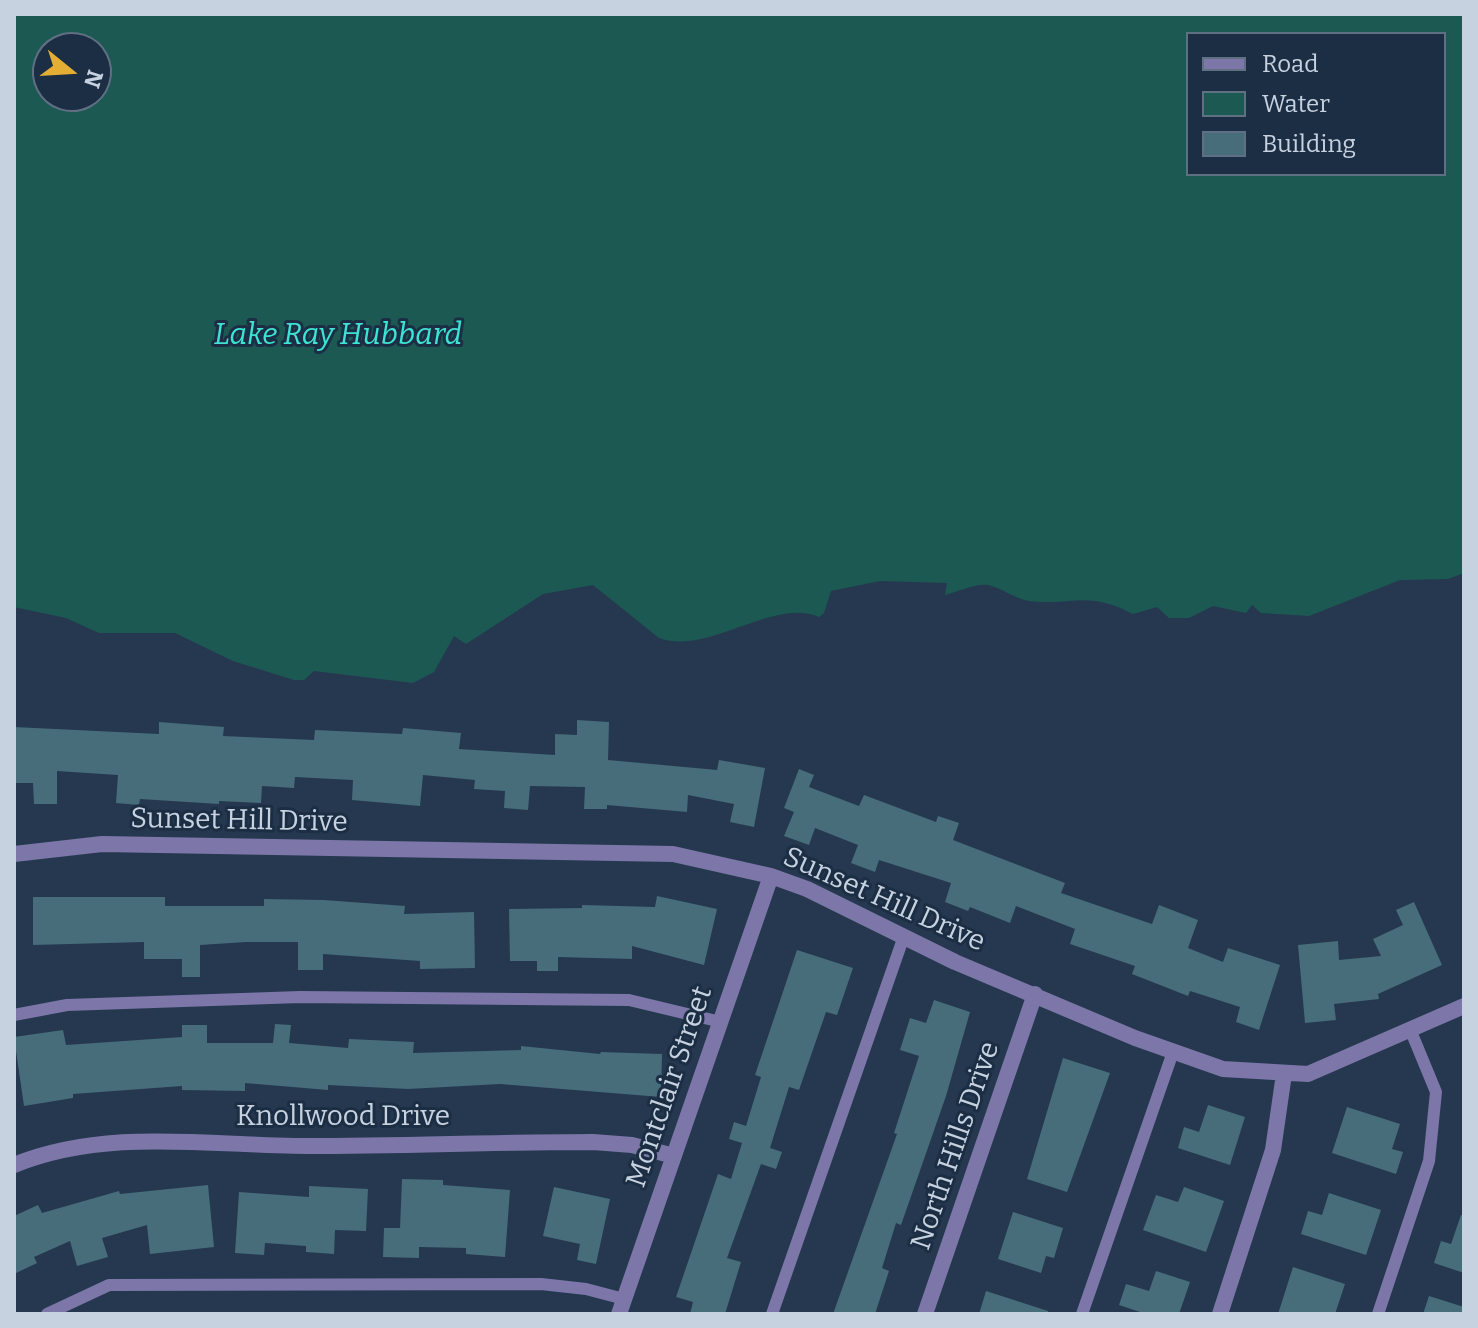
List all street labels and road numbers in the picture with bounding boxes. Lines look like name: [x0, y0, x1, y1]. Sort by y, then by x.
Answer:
street label: Sunset Hill Drive: [130, 802, 348, 840]
street label: Sunset Hill Drive: [778, 840, 990, 960]
street label: Montclair Street: [620, 982, 720, 1192]
street label: North Hills Drive: [905, 1038, 1007, 1254]
street label: Knollwood Drive: [236, 1100, 450, 1134]

